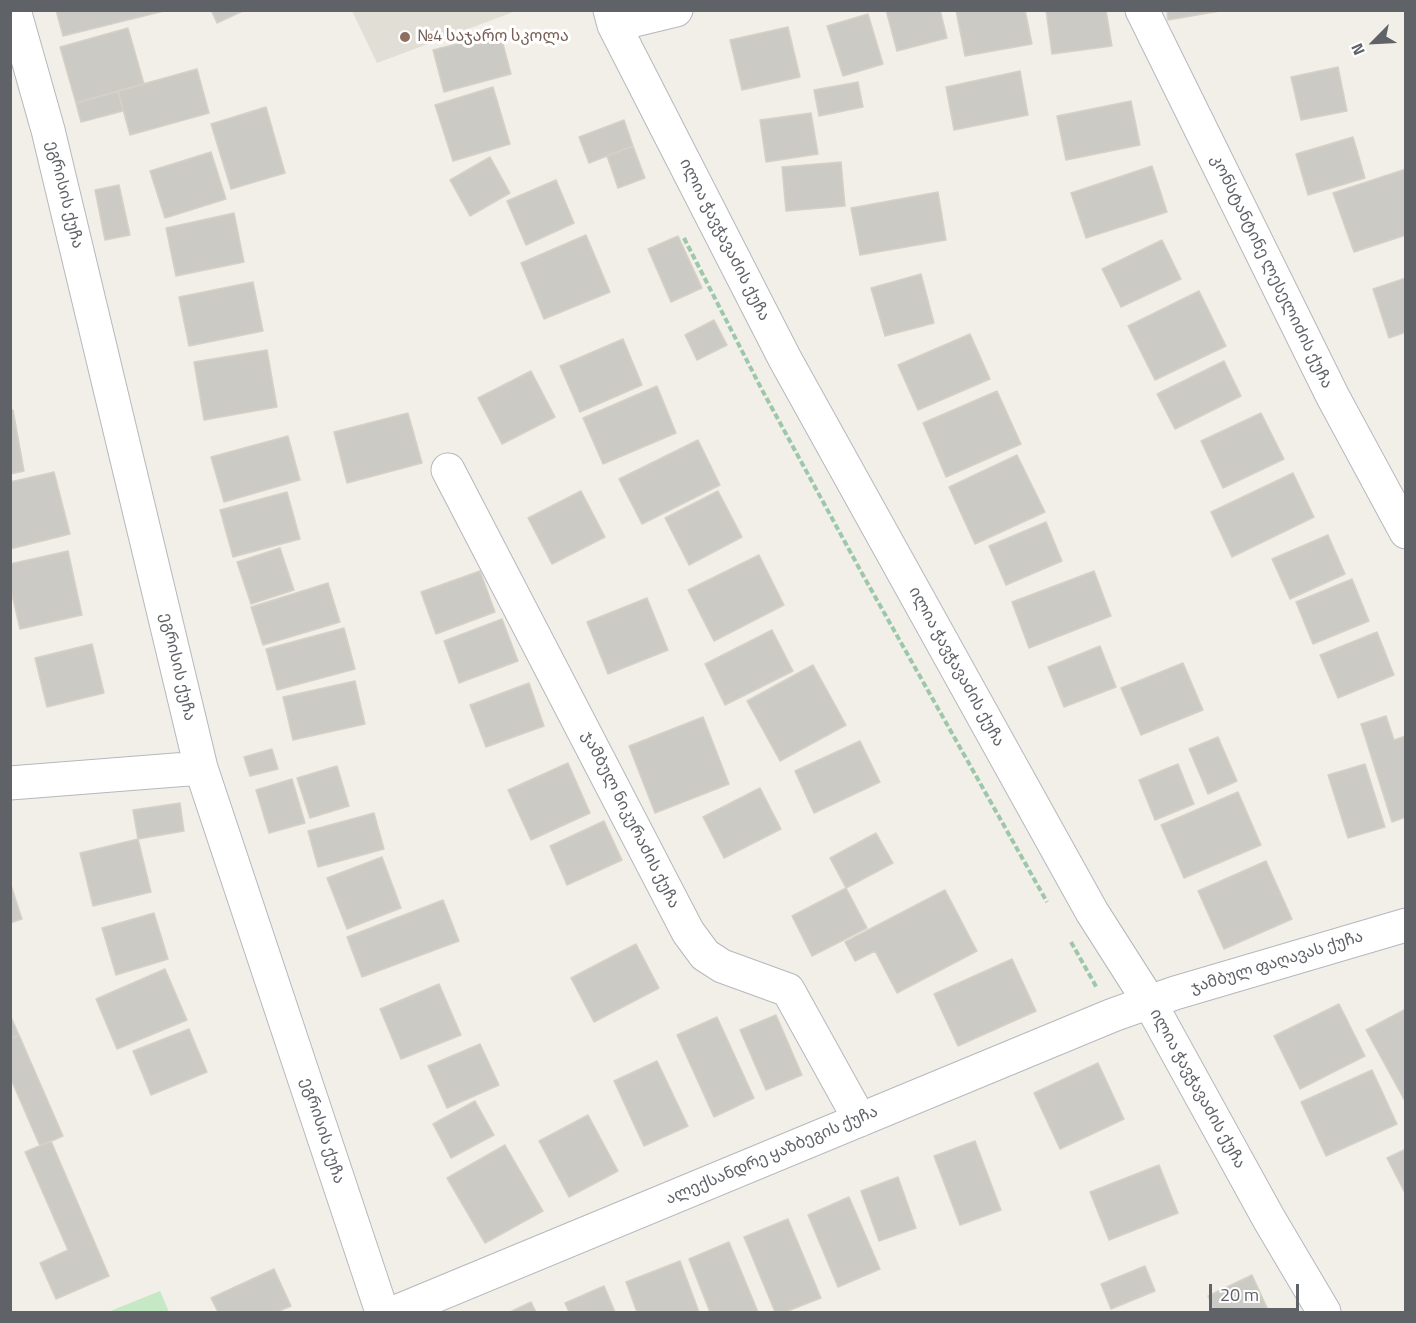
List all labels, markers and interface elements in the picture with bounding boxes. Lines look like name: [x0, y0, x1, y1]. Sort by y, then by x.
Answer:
north arrow: [1344, 12, 1404, 72]
place label: №4 საჯარო სკოლა: [417, 27, 569, 47]
marker: №4 საჯარო სკოლა: [398, 30, 412, 44]
text: N: [1344, 39, 1371, 59]
street label: ეგრისის ქუჩა: [41, 139, 87, 251]
street label: კონსტანტინე ლესელიძის ქუჩა: [1206, 152, 1336, 392]
street label: ილია ჭავჭავაძის ქუჩა: [675, 156, 773, 324]
street label: ილია ჭავჭავაძის ქუჩა: [904, 584, 1008, 750]
street label: ეგრისის ქუჩა: [155, 611, 199, 723]
street label: ჯამბულ ნიკურაძის ქუჩა: [577, 728, 683, 912]
street label: ჯამბულ ფაღავას ქუჩა: [1188, 928, 1366, 998]
street label: ილია ჭავჭავაძის ქუჩა: [1145, 1006, 1249, 1172]
street label: ეგრისის ქუჩა: [296, 1076, 348, 1186]
street label: ალექსანდრე ყაზბეგის ქუჩა: [663, 1103, 881, 1209]
scale bar: [1212, 1272, 1302, 1310]
text: 20 m: [1220, 1281, 1259, 1308]

